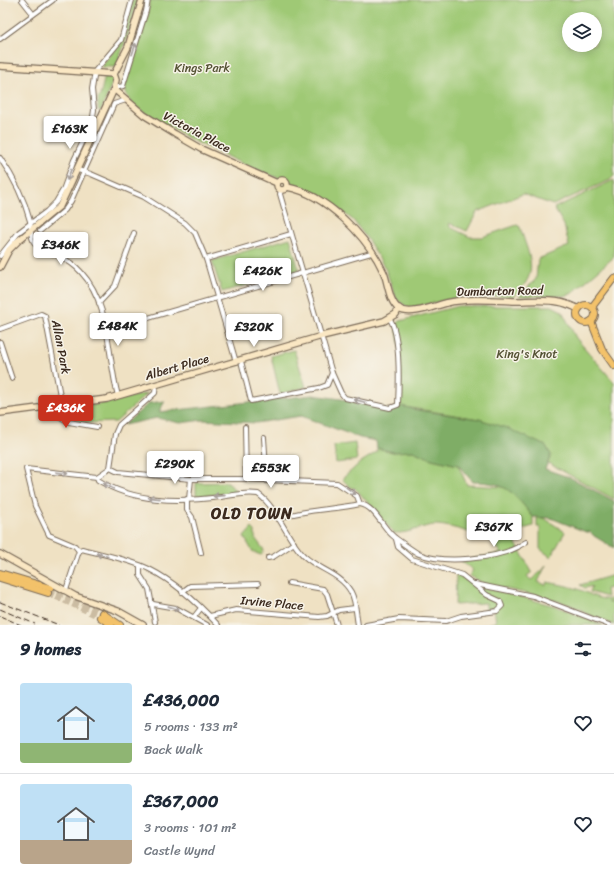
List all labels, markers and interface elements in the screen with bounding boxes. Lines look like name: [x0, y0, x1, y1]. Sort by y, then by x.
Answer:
map controls: [562, 12, 602, 52]
button: layers: [562, 12, 602, 52]
one-way arrow: [131, 42, 138, 55]
park label: Kings Park: [174, 57, 230, 79]
street label: Victoria Place: [159, 105, 235, 159]
pin: £163K: [42, 116, 98, 150]
text: £163K: [53, 117, 87, 140]
one-way arrow: [64, 168, 72, 180]
pin: £346K: [33, 232, 89, 266]
text: £346K: [42, 233, 80, 256]
pin: £426K: [235, 258, 291, 292]
text: £426K: [244, 259, 282, 282]
street label: Dumbarton Road: [456, 279, 544, 303]
pin: £484K: [90, 313, 146, 347]
text: £484K: [99, 314, 137, 337]
pin: £320K: [226, 314, 282, 348]
text: £320K: [235, 315, 273, 338]
street label: Allan Park: [45, 317, 77, 377]
park label: King's Knot: [497, 343, 557, 365]
street label: Albert Place: [141, 347, 212, 387]
pin: £436K: [38, 395, 94, 429]
text: £436K: [47, 396, 85, 419]
one-way arrow: [354, 397, 367, 404]
pin: £290K: [147, 451, 203, 485]
text: £290K: [156, 452, 194, 475]
pin: £553K: [243, 455, 299, 489]
text: £553K: [252, 456, 290, 479]
one-way arrow: [55, 469, 68, 477]
one-way arrow: [102, 482, 114, 490]
one-way arrow: [345, 487, 356, 495]
one-way arrow: [213, 493, 226, 500]
one-way arrow: [148, 494, 161, 502]
district label: OLD TOWN: [210, 499, 293, 528]
pin: £367K: [466, 514, 522, 548]
text: £367K: [476, 515, 512, 538]
one-way arrow: [96, 550, 109, 558]
street label: Irvine Place: [239, 589, 304, 617]
one-way arrow: [168, 605, 181, 612]
text: 9 homes: [20, 634, 81, 664]
icon: filters: [572, 638, 594, 660]
text: £436,000: [144, 685, 219, 715]
icon: home: [52, 699, 100, 747]
icon: heart: [572, 712, 594, 734]
text: 5 rooms · 133 m²: [144, 715, 238, 738]
text: Back Walk: [144, 738, 203, 761]
text: £367,000: [144, 786, 219, 816]
icon: home: [52, 800, 100, 848]
icon: heart: [572, 813, 594, 835]
text: 3 rooms · 101 m²: [144, 816, 236, 839]
text: Castle Wynd: [144, 839, 215, 862]

